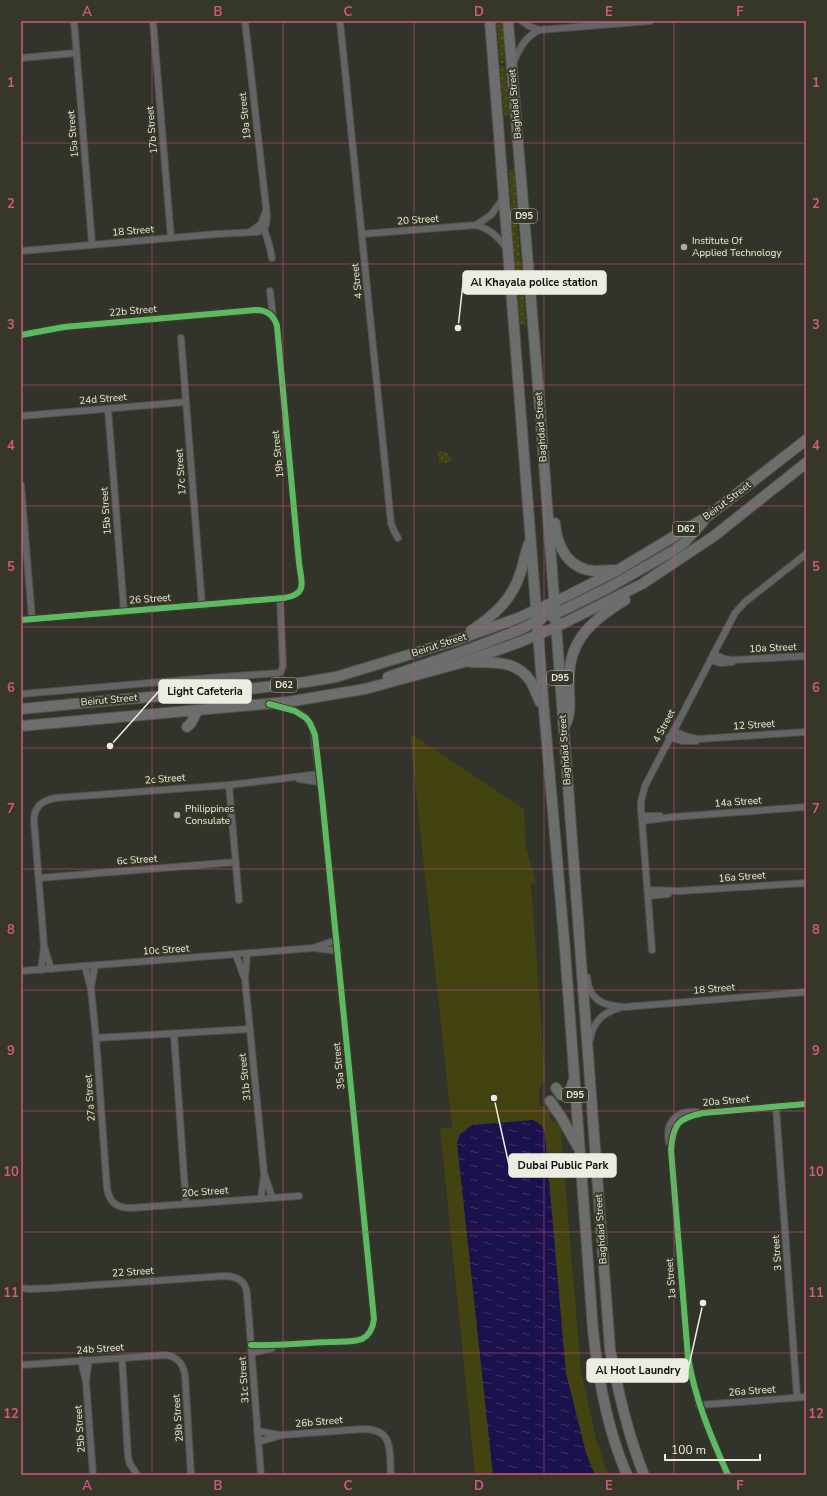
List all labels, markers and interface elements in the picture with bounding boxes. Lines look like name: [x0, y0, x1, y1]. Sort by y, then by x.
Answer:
text: A: [82, 3, 92, 21]
text: B: [214, 3, 223, 21]
text: C: [344, 3, 353, 21]
text: D: [474, 3, 484, 21]
text: E: [605, 3, 613, 21]
text: F: [736, 3, 744, 21]
street label: Baghdad Street: [505, 68, 525, 140]
text: 1: [7, 74, 15, 92]
text: 1: [812, 74, 820, 92]
street label: 19a Street: [236, 91, 254, 140]
street label: 17b Street: [143, 105, 161, 154]
street label: 15a Street: [64, 109, 82, 158]
text: 2: [7, 195, 15, 213]
text: 2: [812, 195, 820, 213]
road number: D95: [511, 209, 537, 223]
street label: 20 Street: [397, 212, 440, 228]
street label: 18 Street: [112, 222, 155, 240]
place label: Institute Of Applied Technology: [692, 234, 782, 260]
marker: Institute Of Applied Technology: [679, 242, 689, 252]
street label: 4 Street: [348, 262, 366, 300]
callout: Al Khayala police station: [463, 271, 606, 294]
text: Al Khayala police station: [470, 275, 598, 290]
street label: 22b Street: [109, 302, 158, 320]
text: 3: [7, 316, 15, 334]
text: 3: [812, 316, 820, 334]
street label: 24d Street: [79, 390, 128, 408]
street label: Baghdad Street: [532, 391, 550, 463]
street label: 19b Street: [268, 429, 287, 478]
text: 4: [7, 437, 15, 455]
text: 4: [812, 437, 820, 455]
street label: 17c Street: [172, 448, 190, 496]
street label: Beirut Street: [700, 478, 754, 524]
street label: 15b Street: [97, 486, 115, 535]
road number: D62: [673, 522, 699, 536]
text: 5: [7, 558, 15, 576]
text: 5: [812, 558, 820, 576]
street label: 26 Street: [129, 591, 172, 607]
street label: Beirut Street: [410, 629, 469, 660]
street label: 10a Street: [749, 640, 797, 656]
road number: D95: [547, 671, 573, 685]
road number: D62: [271, 678, 297, 692]
text: 6: [7, 679, 15, 697]
text: 6: [812, 679, 820, 697]
callout: Light Cafeteria: [159, 680, 251, 703]
text: Light Cafeteria: [167, 684, 243, 699]
street label: Beirut Street: [80, 691, 138, 709]
street label: 4 Street: [649, 706, 679, 745]
street label: Baghdad Street: [556, 714, 574, 786]
street label: 12 Street: [733, 717, 776, 733]
street label: 2c Street: [144, 771, 186, 787]
street label: 14a Street: [714, 793, 763, 811]
text: 7: [7, 800, 15, 818]
text: 7: [812, 800, 820, 818]
place label: Philippines Consulate: [185, 802, 235, 828]
marker: Philippines Consulate: [172, 810, 182, 820]
street label: 6c Street: [116, 852, 158, 868]
street label: 16a Street: [718, 868, 767, 886]
text: 8: [7, 921, 15, 939]
text: 8: [812, 921, 820, 939]
street label: 10c Street: [142, 941, 190, 959]
street label: 18 Street: [693, 980, 736, 998]
street label: 35a Street: [330, 1041, 348, 1090]
text: 9: [7, 1042, 15, 1060]
text: 9: [812, 1042, 820, 1060]
street label: 31b Street: [235, 1052, 254, 1101]
street label: 27a Street: [81, 1073, 99, 1122]
road number: D95: [562, 1088, 588, 1102]
street label: 20a Street: [702, 1092, 751, 1110]
callout: Dubai Public Park: [509, 1154, 616, 1177]
text: Dubai Public Park: [518, 1158, 610, 1173]
text: 10: [3, 1163, 19, 1181]
text: 10: [808, 1163, 824, 1181]
street label: 20c Street: [181, 1183, 229, 1201]
street label: Baghdad Street: [592, 1193, 610, 1265]
street label: 3 Street: [769, 1234, 785, 1271]
street label: 1a Street: [663, 1257, 679, 1300]
street label: 22 Street: [112, 1264, 155, 1280]
text: 11: [3, 1284, 19, 1302]
text: 11: [808, 1284, 824, 1302]
street label: 24b Street: [76, 1340, 125, 1358]
street label: 31c Street: [235, 1356, 253, 1404]
callout: Al Hoot Laundry: [587, 1359, 688, 1382]
text: Al Hoot Laundry: [595, 1363, 681, 1378]
street label: 26a Street: [728, 1382, 777, 1400]
street label: 29b Street: [169, 1393, 187, 1442]
street label: 25b Street: [71, 1404, 89, 1453]
text: 12: [3, 1405, 19, 1423]
text: 12: [808, 1405, 824, 1423]
street label: 26b Street: [295, 1413, 344, 1431]
scale bar: [665, 1436, 760, 1462]
text: 100 m: [671, 1442, 706, 1458]
text: A: [82, 1477, 92, 1495]
text: B: [214, 1477, 223, 1495]
text: C: [344, 1477, 353, 1495]
text: D: [474, 1477, 484, 1495]
text: E: [605, 1477, 613, 1495]
text: F: [736, 1477, 744, 1495]

